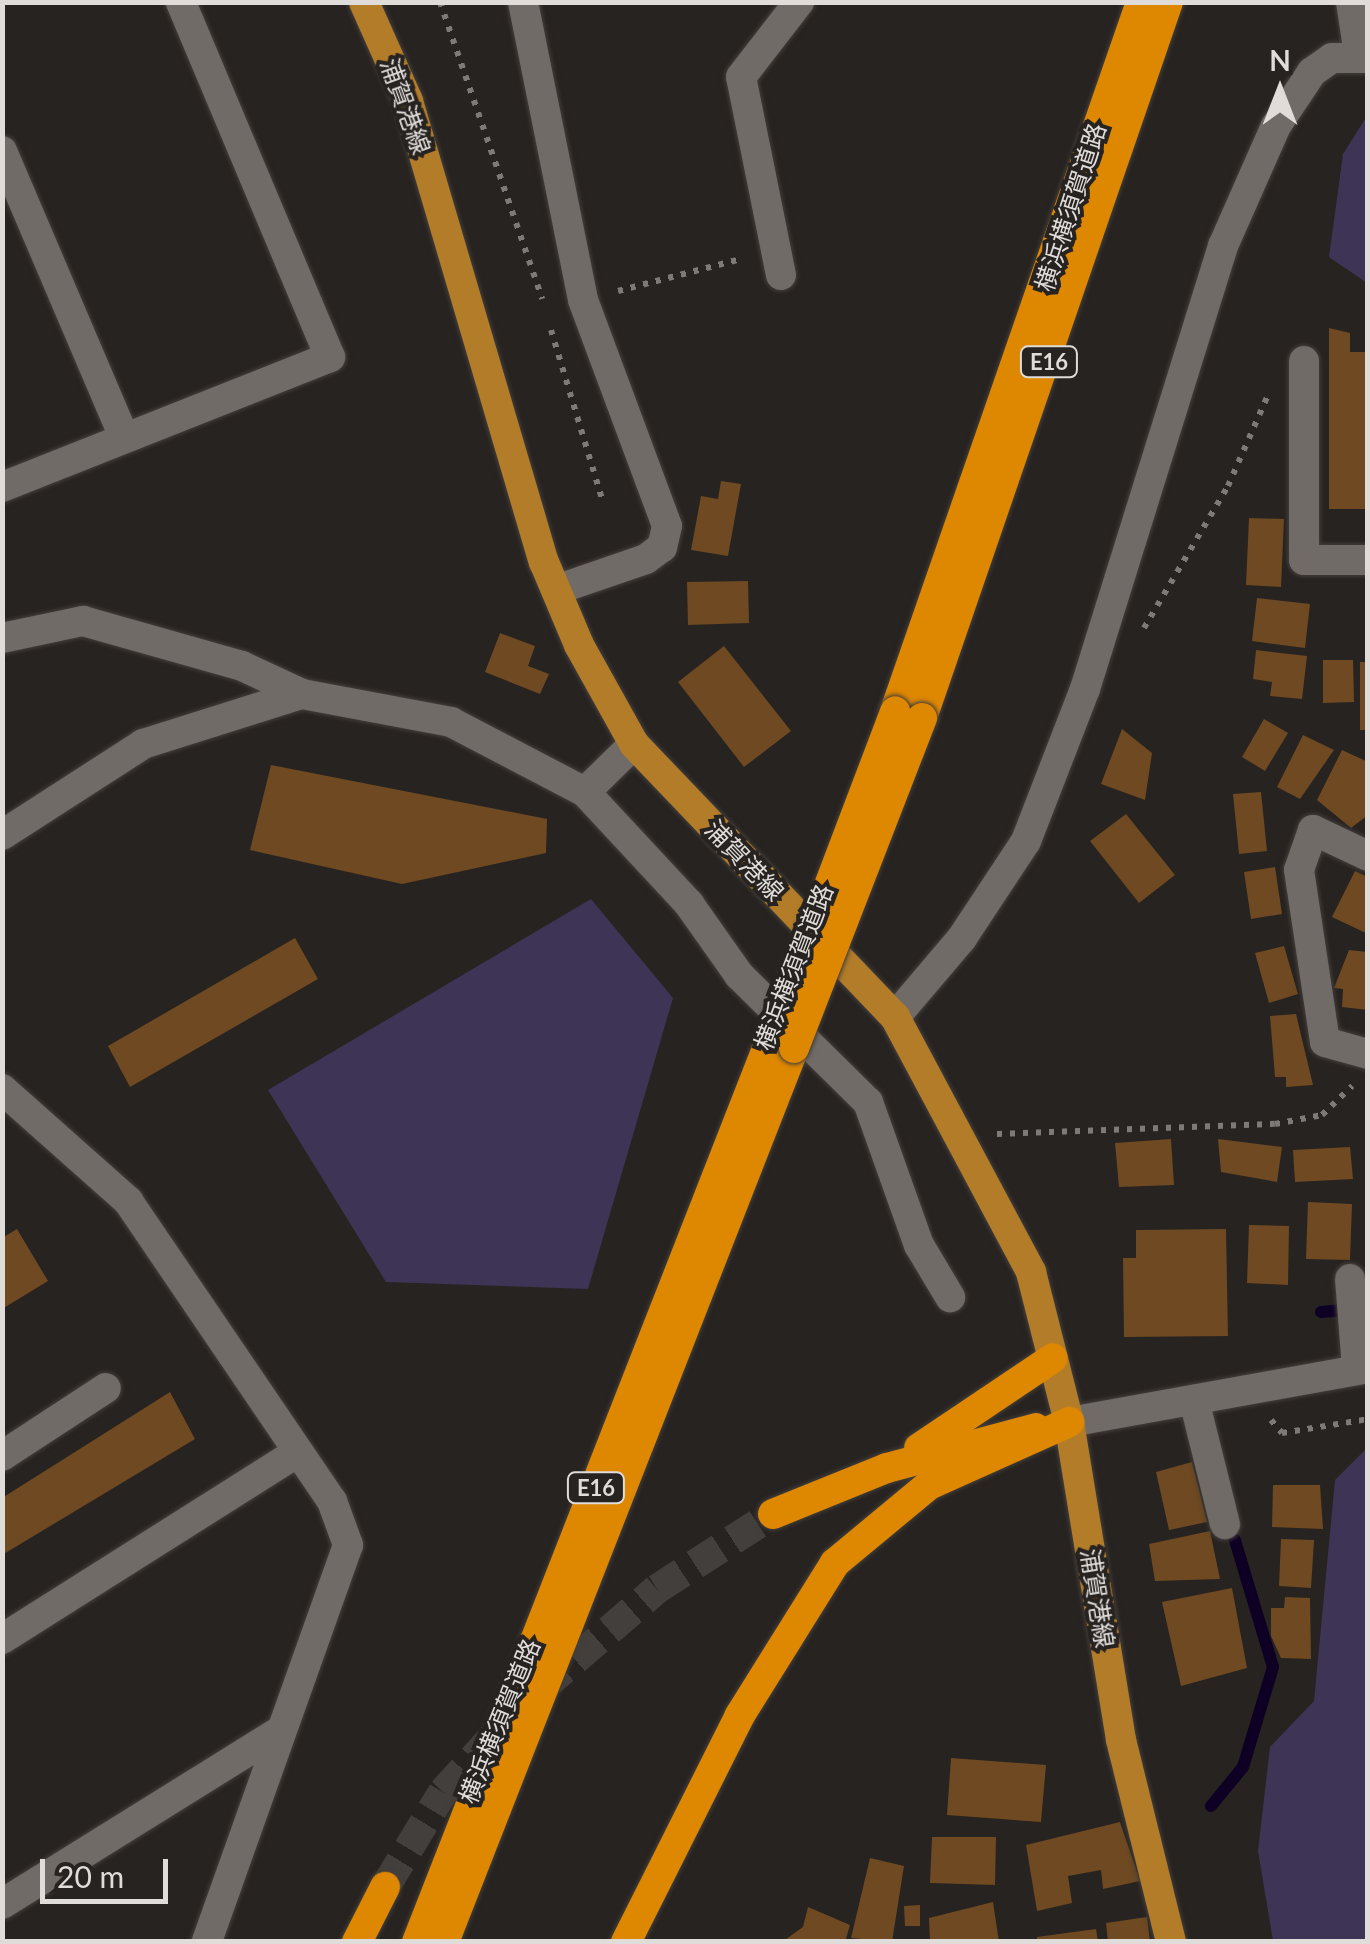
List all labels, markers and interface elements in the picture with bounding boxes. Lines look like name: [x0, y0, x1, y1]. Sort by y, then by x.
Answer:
north arrow: [1230, 40, 1330, 140]
text: N: [1269, 43, 1291, 77]
street label: 浦賀港線: [375, 54, 437, 158]
street label: 横浜横須賀道路: [1029, 119, 1111, 295]
road number: E16: [1019, 345, 1079, 379]
street label: 浦賀港線: [699, 814, 791, 906]
street label: 横浜横須賀道路: [748, 880, 838, 1054]
road number: E16: [566, 1471, 626, 1505]
street label: 浦賀港線: [1075, 1546, 1121, 1650]
street label: 横浜横須賀道路: [452, 1634, 546, 1808]
scale bar: [45, 1839, 172, 1901]
text: 20 m: [57, 1858, 124, 1894]

